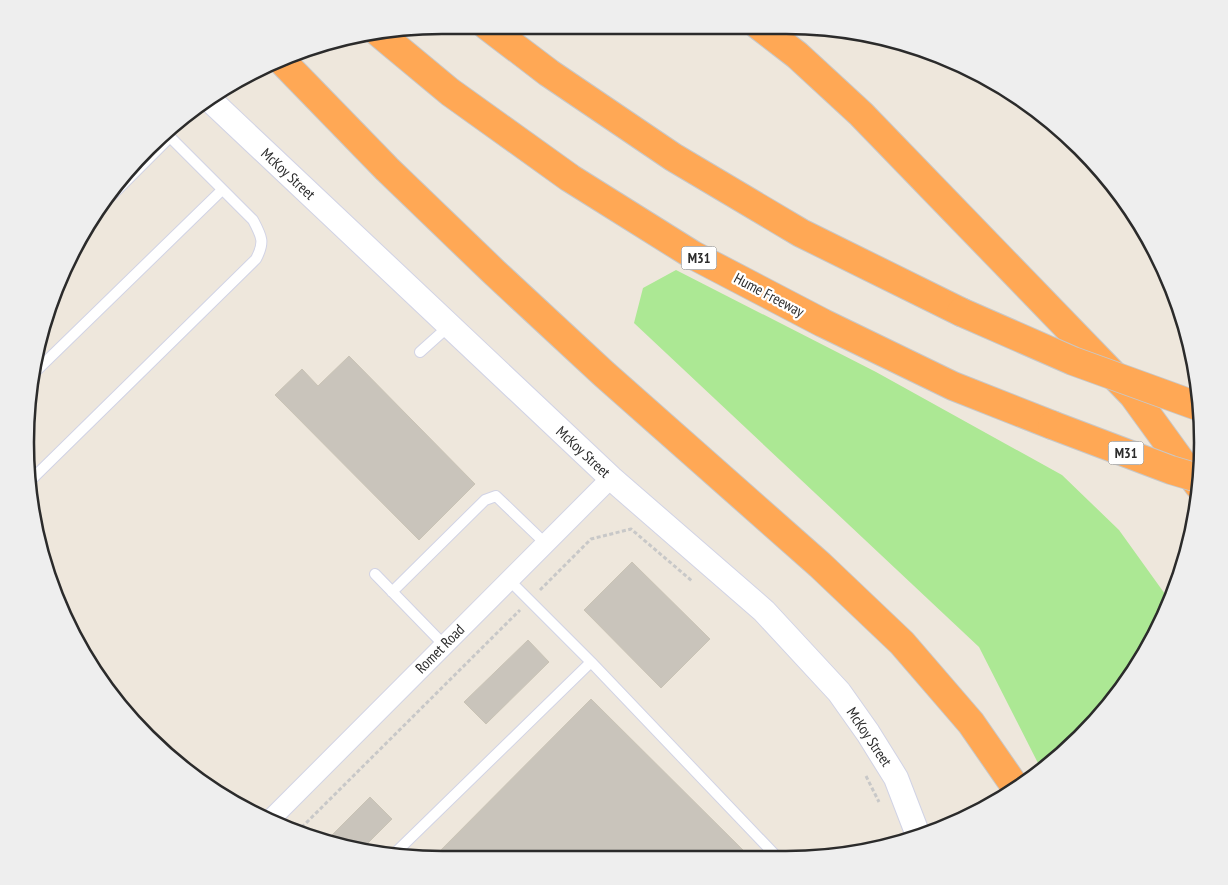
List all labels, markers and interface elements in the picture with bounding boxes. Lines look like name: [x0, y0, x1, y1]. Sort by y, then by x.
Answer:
street label: McKoy Street: [257, 144, 319, 204]
road number: M31: [682, 247, 716, 270]
street label: Hume Freeway: [731, 268, 808, 321]
street label: McKoy Street: [552, 422, 614, 482]
road number: M31: [1108, 442, 1144, 464]
street label: Romet Road: [411, 620, 468, 677]
street label: McKoy Street: [843, 703, 896, 770]

